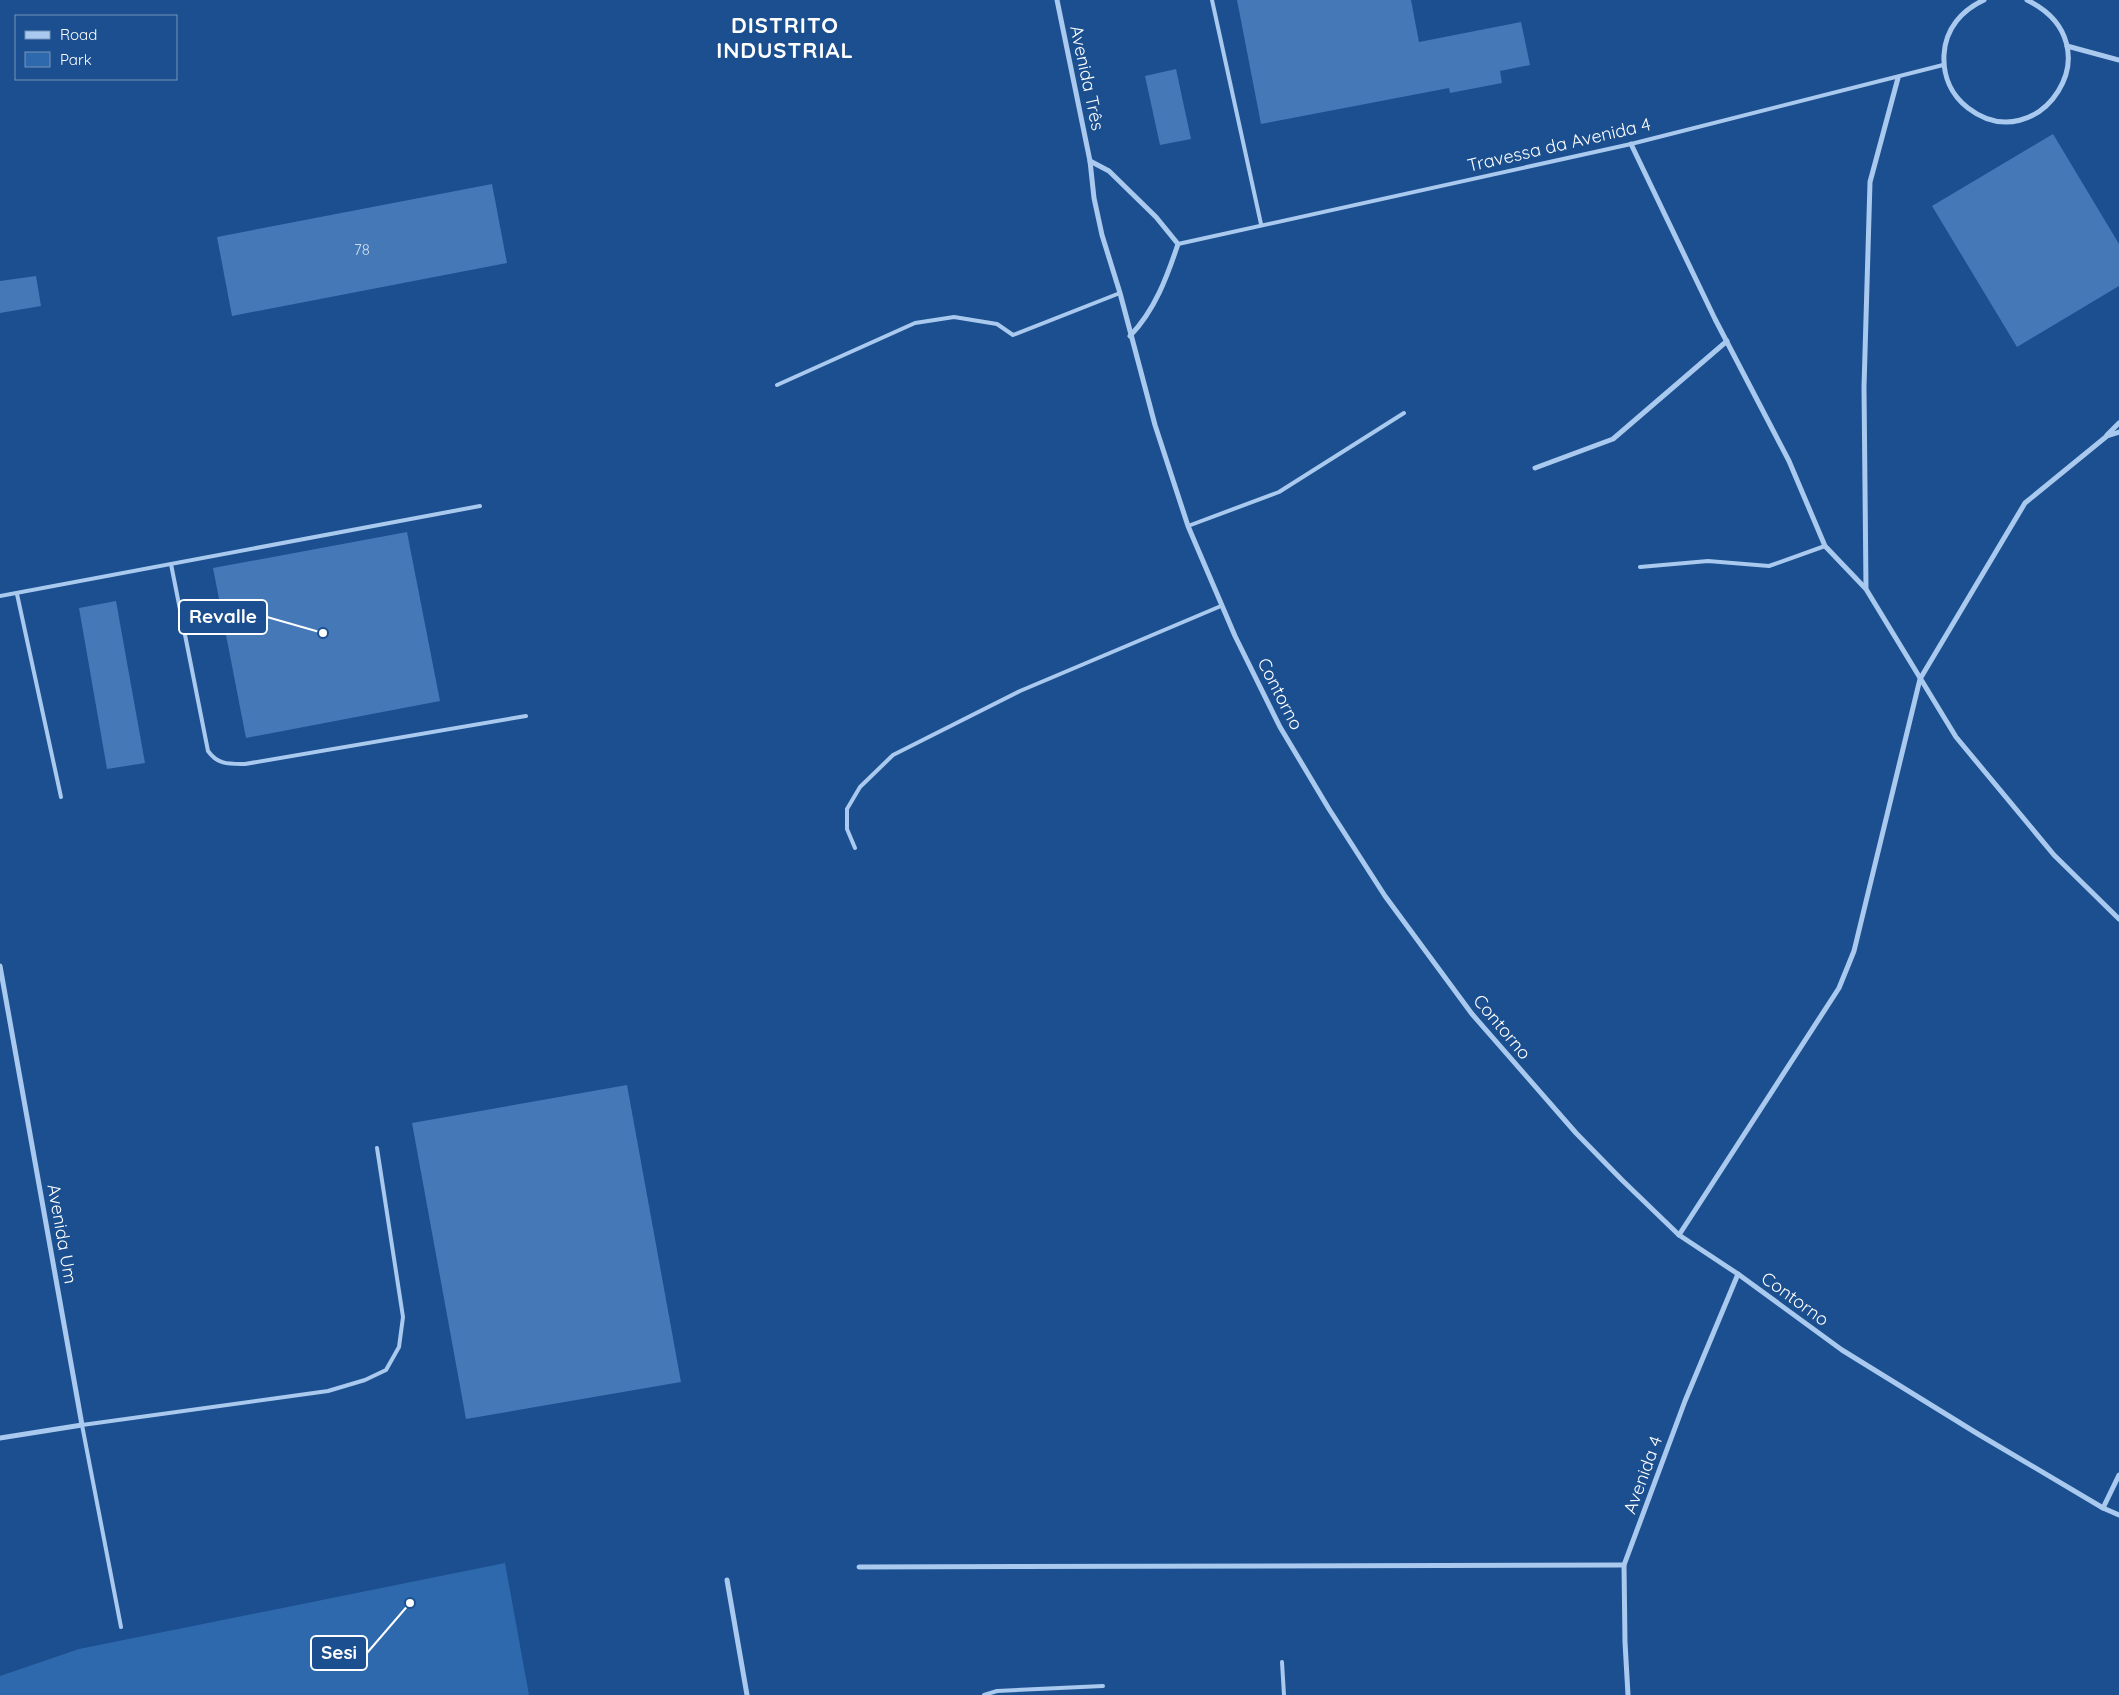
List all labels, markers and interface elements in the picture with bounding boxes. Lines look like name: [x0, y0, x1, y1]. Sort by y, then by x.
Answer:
district label: DISTRITO INDUSTRIAL: [716, 11, 854, 64]
legend: [15, 15, 178, 80]
street label: Avenida Três: [1065, 23, 1110, 132]
text: Road: [60, 25, 97, 44]
text: Park: [60, 50, 92, 69]
street label: Travessa da Avenida 4: [1465, 112, 1653, 177]
house number: 78: [354, 240, 370, 259]
callout: Revalle: [179, 600, 267, 634]
text: Revalle: [189, 604, 257, 628]
street label: Contorno: [1252, 654, 1308, 734]
street label: Contorno: [1468, 989, 1536, 1064]
street label: Avenida Um: [42, 1182, 83, 1286]
street label: Contorno: [1757, 1266, 1834, 1331]
street label: Avenida 4: [1618, 1433, 1667, 1517]
callout: Sesi: [311, 1636, 367, 1670]
text: Sesi: [321, 1640, 357, 1664]

